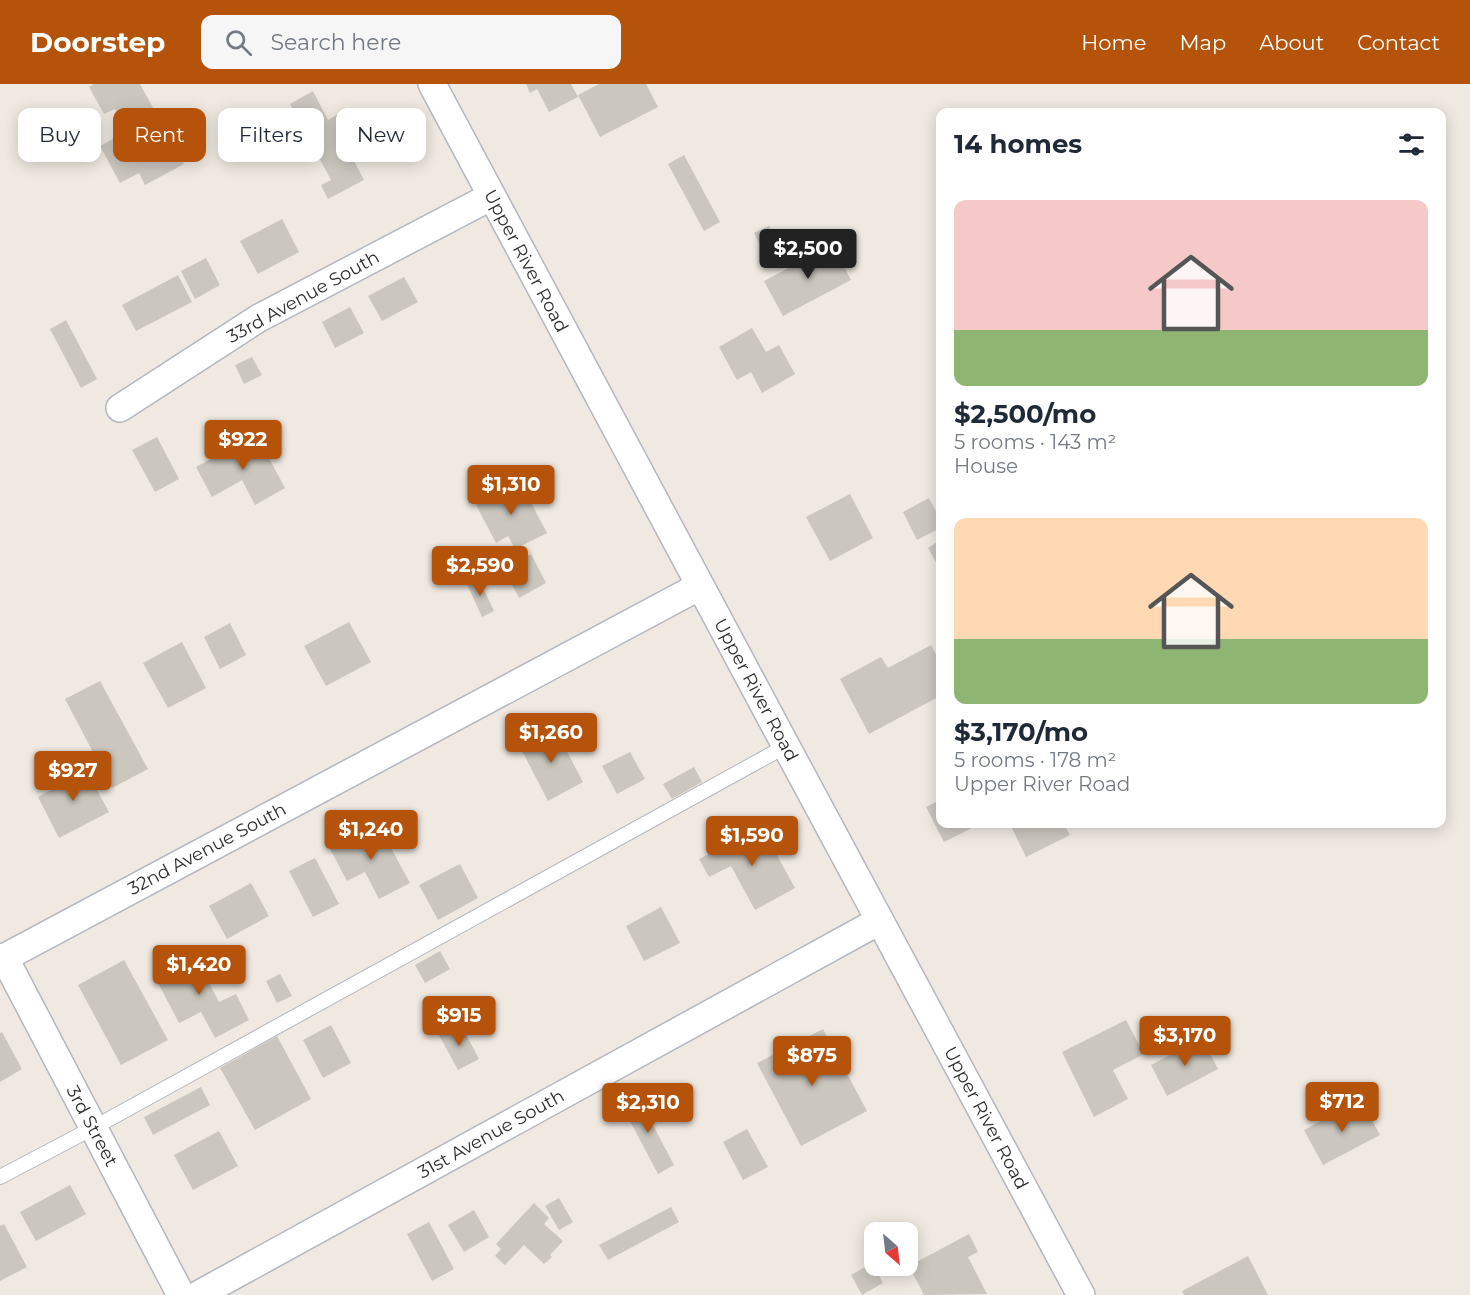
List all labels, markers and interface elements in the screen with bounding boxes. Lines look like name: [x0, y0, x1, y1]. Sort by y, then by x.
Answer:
search box: [201, 15, 621, 69]
text: Doorstep: [30, 25, 165, 59]
icon: search: [222, 26, 255, 59]
text: Search here: [270, 29, 401, 56]
text: Home: [1081, 30, 1146, 55]
text: Map: [1179, 30, 1226, 55]
text: About: [1259, 30, 1324, 55]
text: Contact: [1357, 30, 1440, 55]
chip: Buy: [18, 108, 101, 162]
chip: Rent: [113, 108, 206, 162]
chip: Filters: [218, 108, 324, 162]
chip: New: [336, 108, 426, 162]
text: 14 homes: [954, 128, 1082, 160]
icon: filters: [1395, 128, 1428, 161]
street label: Upper River Road: [479, 186, 573, 336]
pin: $2,500: [759, 229, 857, 280]
text: $2,500: [773, 236, 843, 260]
icon: home: [1137, 239, 1245, 347]
street label: 33rd Avenue South: [223, 246, 383, 348]
text: $2,500/mo: [954, 398, 1096, 430]
pin: $922: [207, 420, 279, 471]
text: $922: [219, 427, 267, 451]
text: 5 rooms · 143 m²: [954, 430, 1116, 454]
text: House: [954, 454, 1018, 478]
pin: $1,310: [462, 465, 560, 516]
text: $1,310: [481, 472, 541, 496]
pin: $2,590: [431, 546, 529, 597]
text: $2,590: [446, 553, 514, 577]
icon: home: [1137, 557, 1245, 665]
street label: Upper River Road: [709, 615, 803, 765]
pin: $1,260: [502, 713, 600, 764]
text: $3,170/mo: [954, 716, 1088, 748]
text: $1,260: [519, 720, 583, 744]
text: 5 rooms · 178 m²: [954, 748, 1116, 772]
pin: $927: [37, 751, 109, 802]
text: $927: [48, 758, 98, 782]
text: Upper River Road: [954, 772, 1130, 796]
street label: 32nd Avenue South: [124, 798, 290, 900]
pin: $1,240: [322, 810, 420, 861]
pin: $1,590: [703, 816, 801, 867]
text: $1,240: [339, 817, 403, 841]
text: $1,590: [720, 823, 784, 847]
pin: $1,420: [150, 945, 248, 996]
text: $1,420: [167, 952, 231, 976]
pin: $915: [423, 996, 495, 1047]
text: $915: [437, 1003, 481, 1027]
pin: $3,170: [1136, 1016, 1234, 1067]
text: $3,170: [1154, 1023, 1216, 1047]
pin: $875: [776, 1036, 848, 1087]
text: $875: [787, 1043, 837, 1067]
street label: Upper River Road: [939, 1043, 1033, 1193]
street label: 3rd Street: [62, 1082, 122, 1170]
pin: $712: [1306, 1082, 1378, 1133]
pin: $2,310: [599, 1083, 697, 1134]
street label: 31st Avenue South: [414, 1085, 568, 1183]
text: $712: [1320, 1089, 1364, 1113]
text: $2,310: [616, 1090, 680, 1114]
north arrow: [864, 1222, 918, 1276]
map controls: [864, 1222, 918, 1276]

